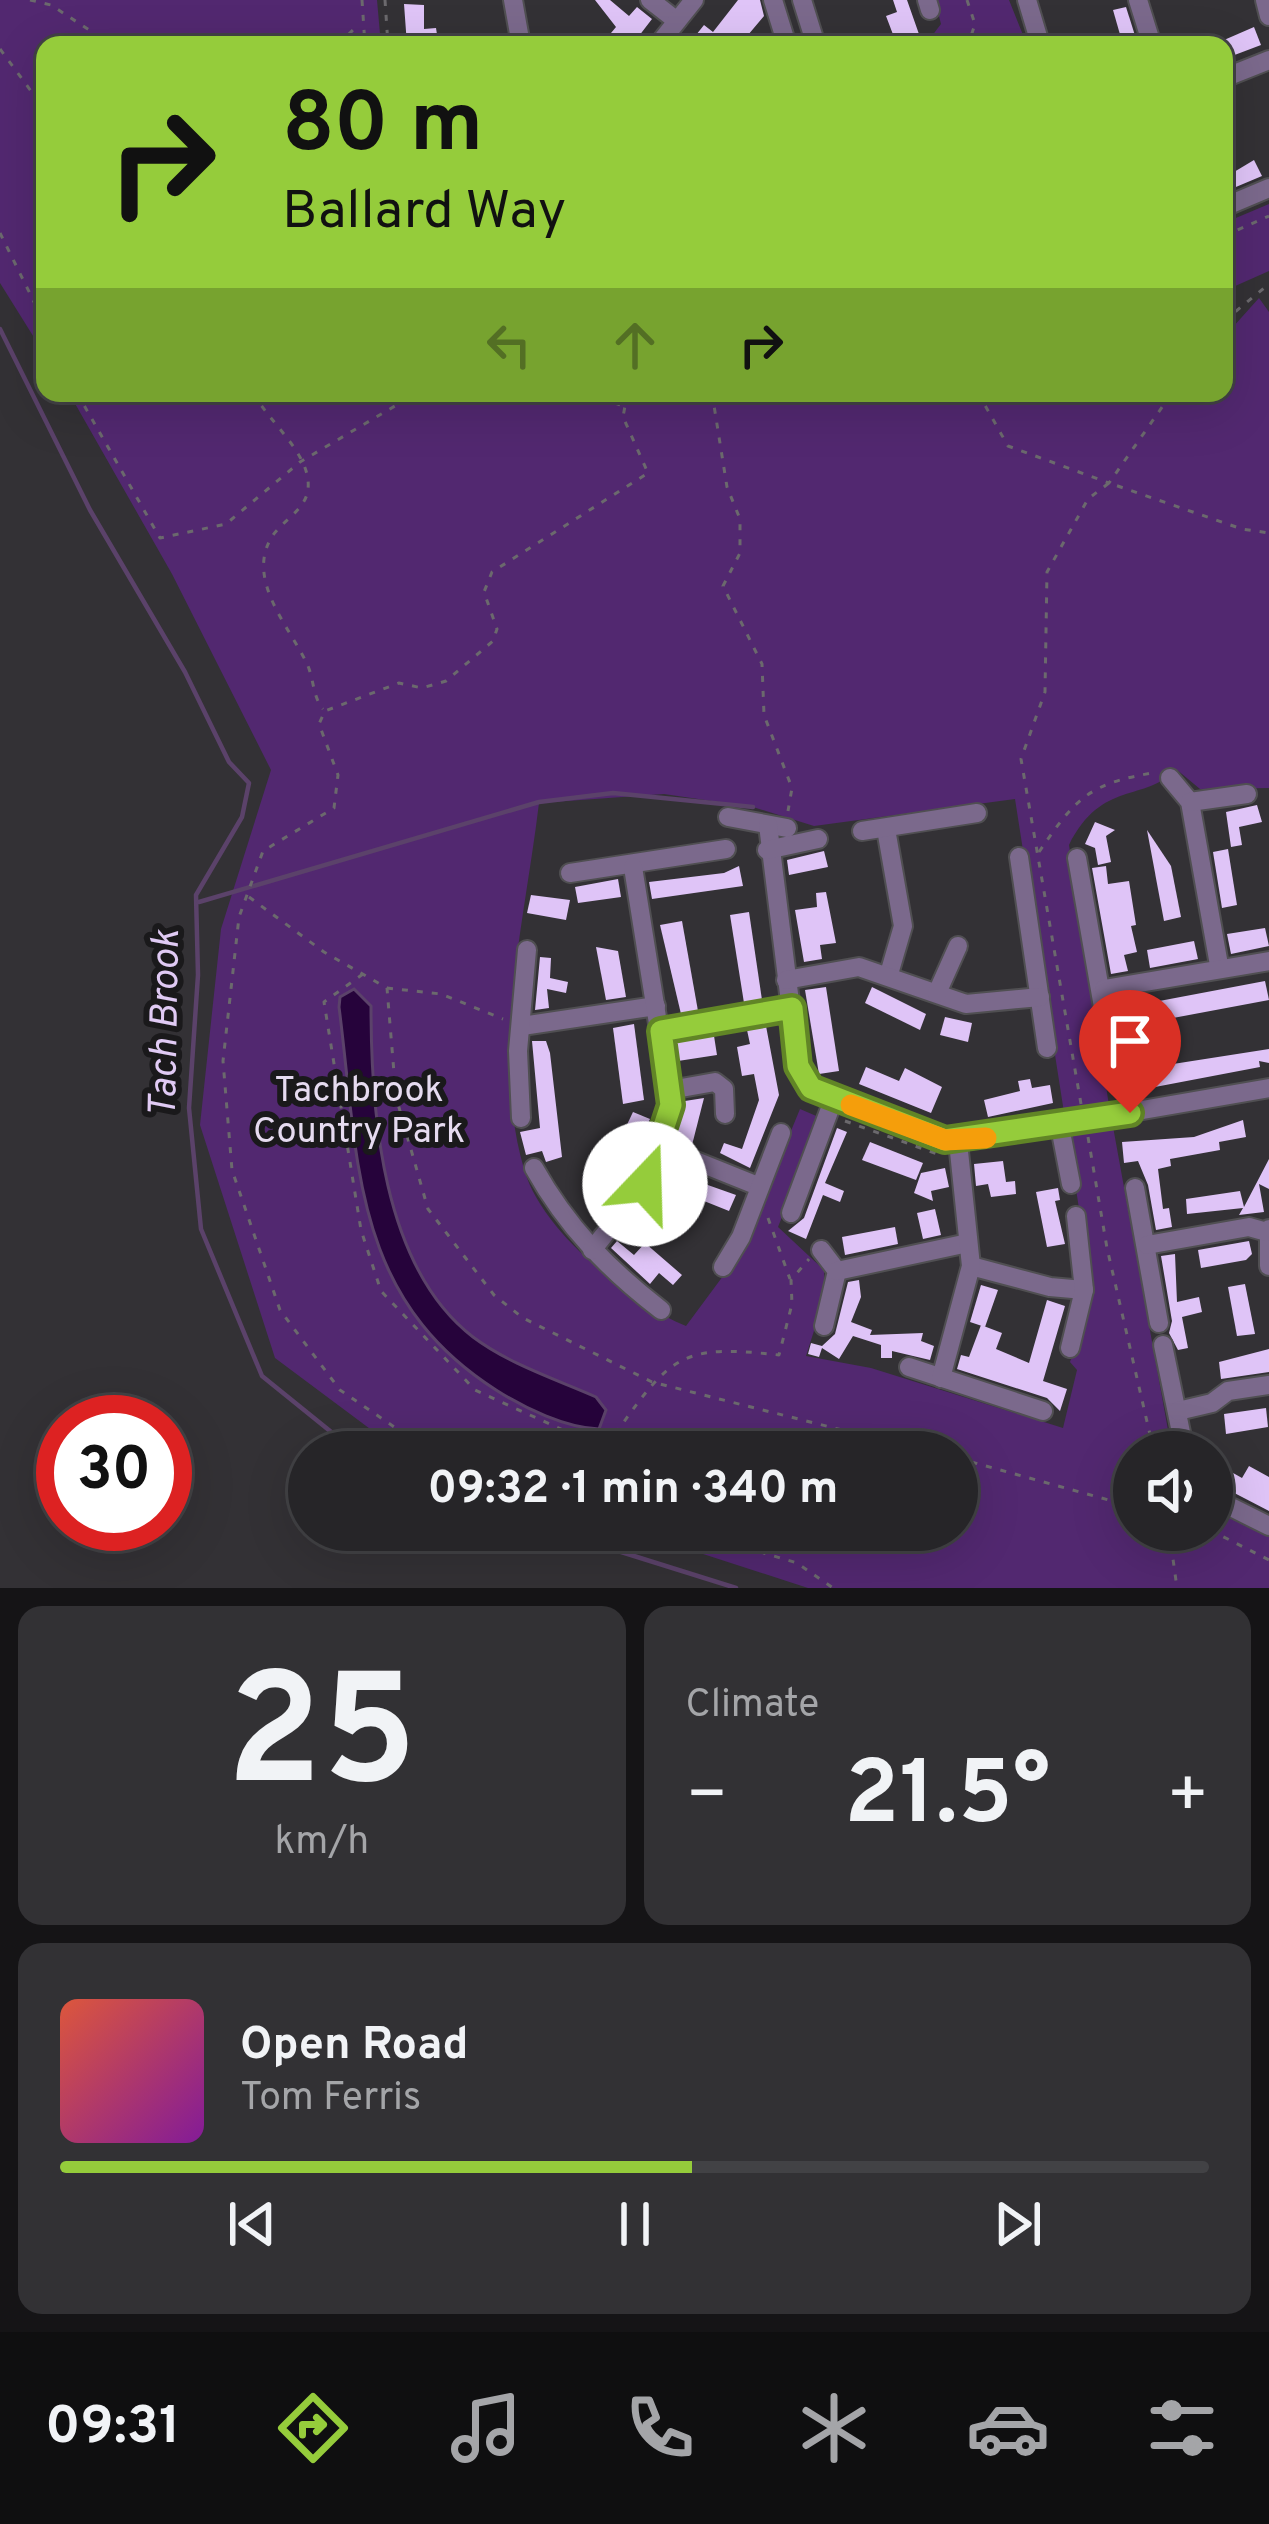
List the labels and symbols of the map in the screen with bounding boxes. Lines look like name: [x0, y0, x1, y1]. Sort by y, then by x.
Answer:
water label: Tach Brook: [141, 928, 193, 1118]
pin: [1079, 990, 1181, 1113]
park label: Tachbrook Country Park: [253, 1069, 465, 1156]
position arrow: [582, 1121, 708, 1247]
speed limit sign: 30: [36, 1395, 192, 1551]

